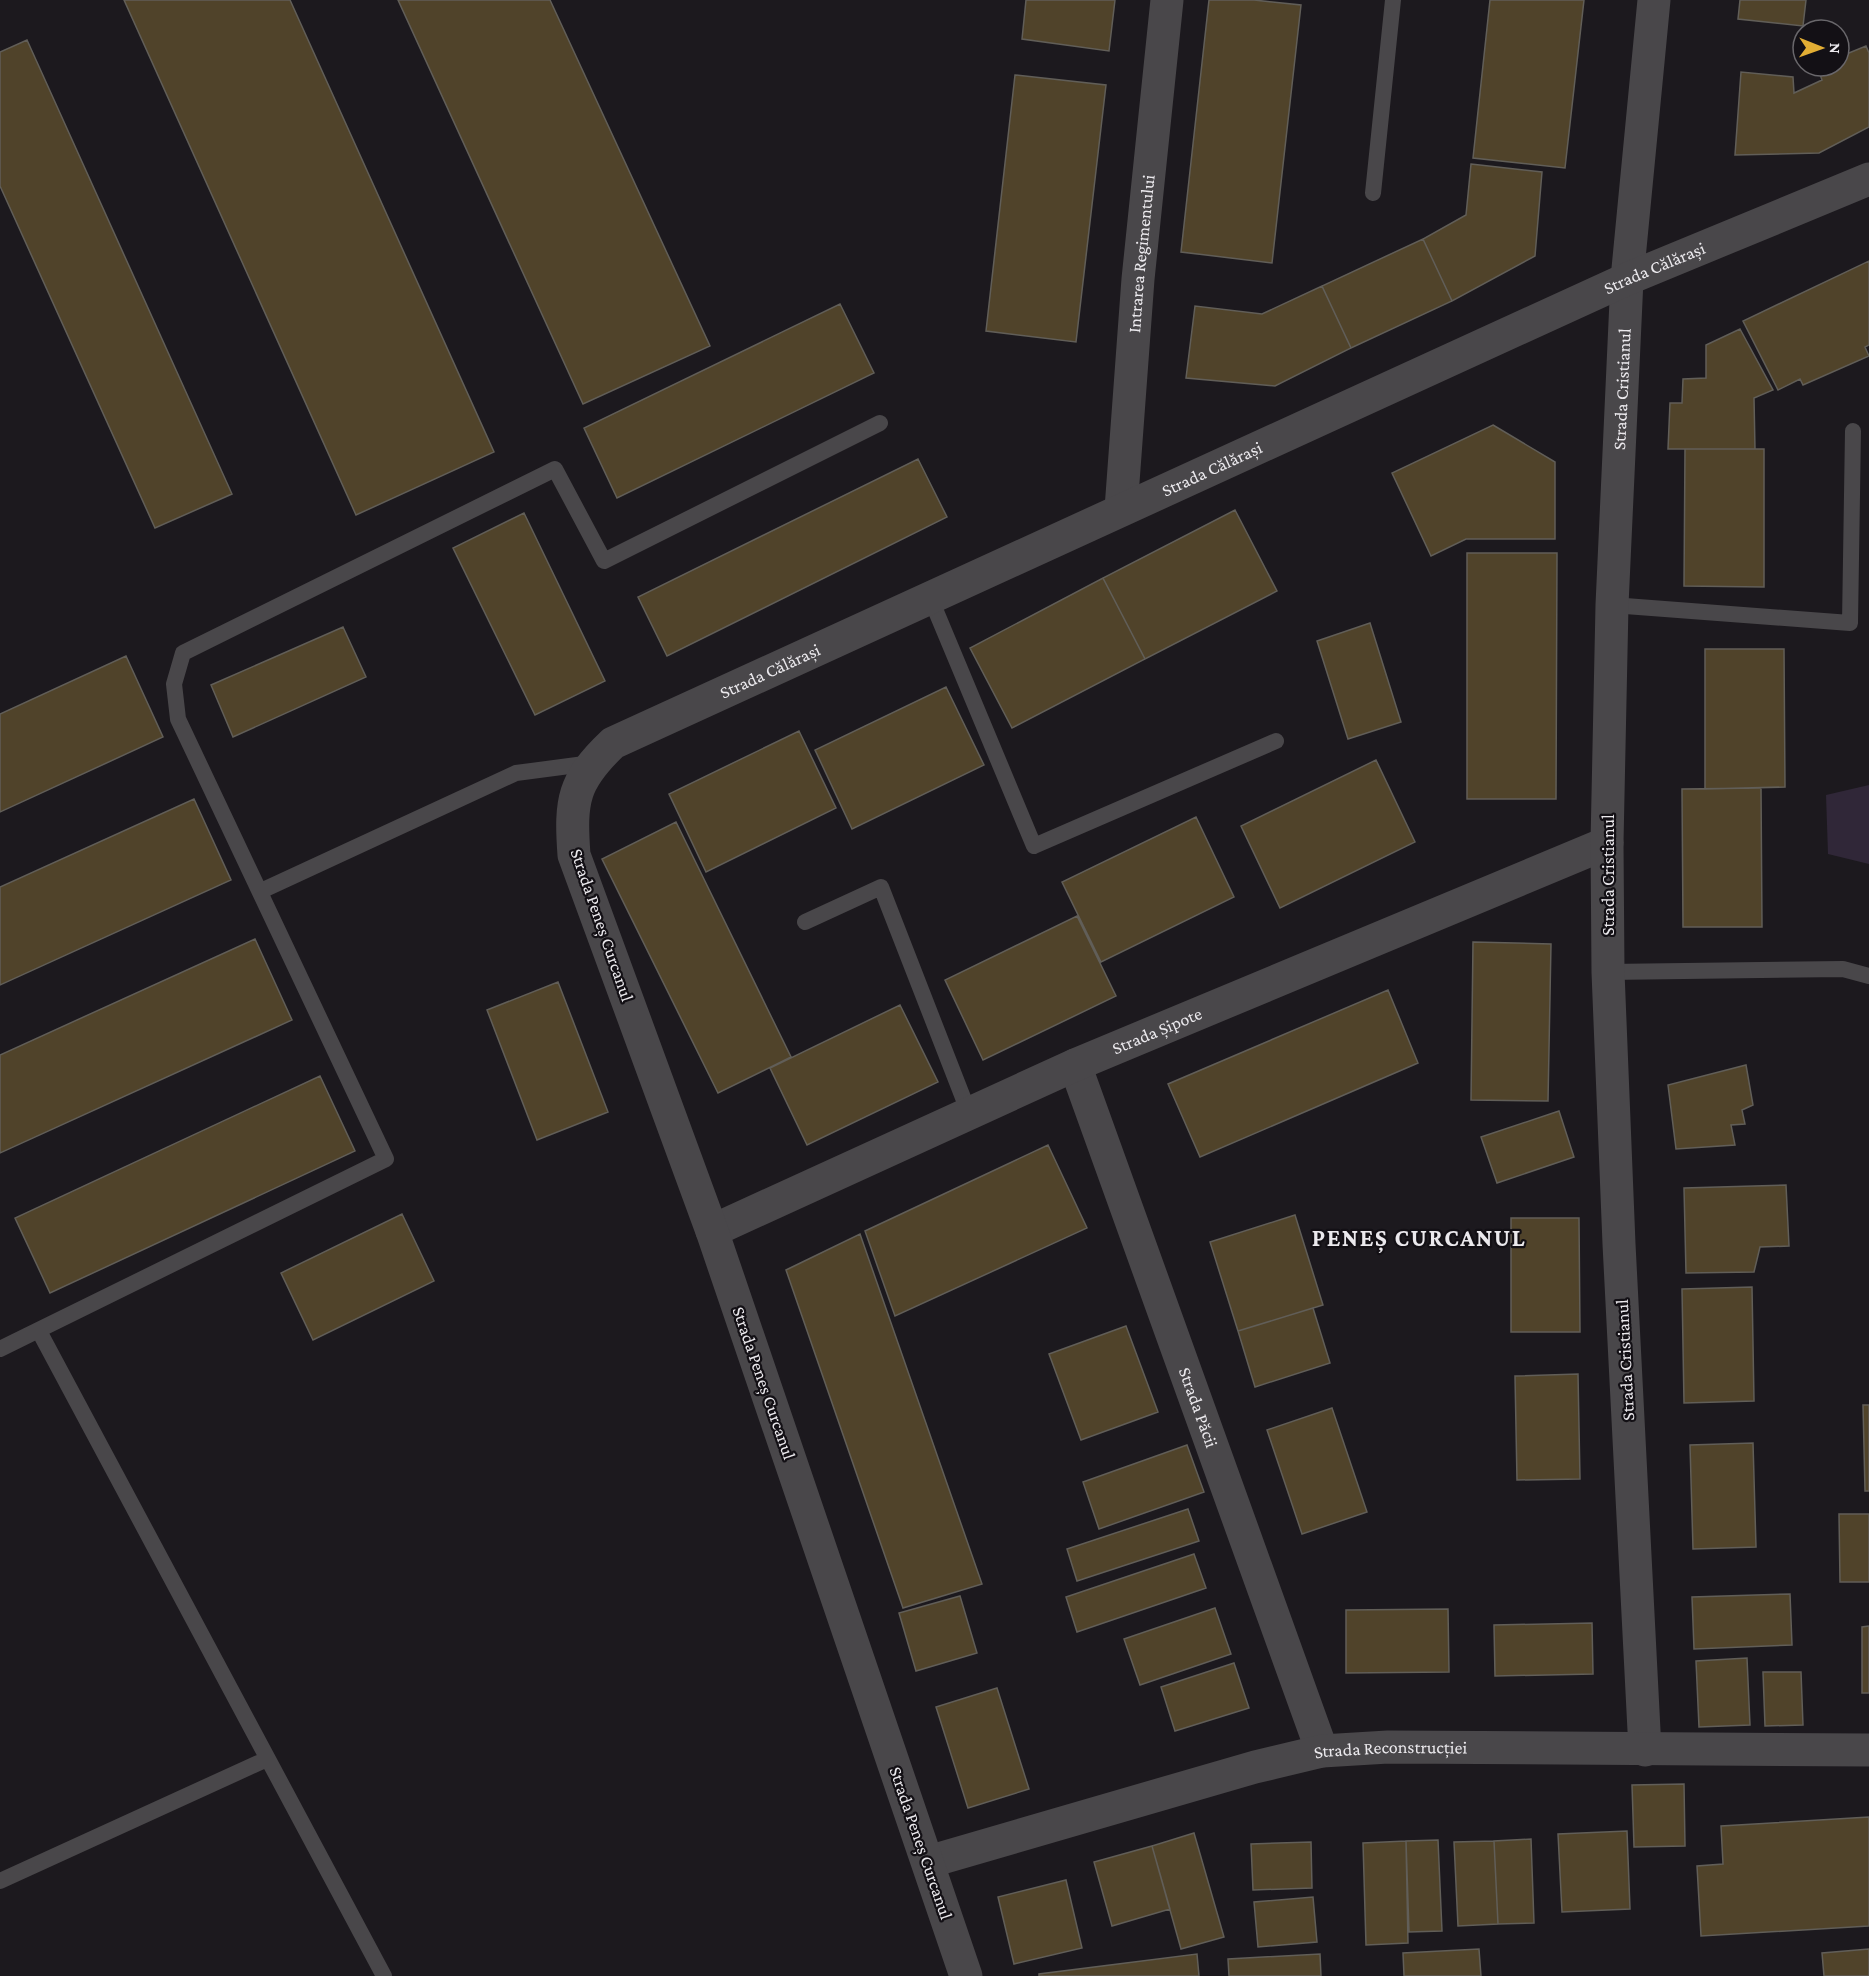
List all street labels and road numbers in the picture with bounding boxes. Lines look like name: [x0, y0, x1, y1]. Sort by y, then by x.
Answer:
street label: Intrarea Regimentului: [1124, 173, 1159, 334]
street label: Strada Călărași: [1601, 238, 1708, 298]
street label: Strada Cristianul: [1609, 328, 1635, 450]
street label: Strada Călărași: [1159, 437, 1265, 501]
street label: Strada Călărași: [717, 639, 824, 703]
street label: Strada Cristianul: [1598, 814, 1618, 936]
street label: Strada Peneș Curcanul: [565, 846, 638, 1005]
street label: Strada Șipote: [1109, 1003, 1205, 1058]
street label: Strada Cristianul: [1612, 1298, 1638, 1421]
street label: Strada Peneș Curcanul: [727, 1304, 800, 1463]
street label: Strada Păcii: [1175, 1365, 1222, 1451]
street label: Strada Reconstrucției: [1312, 1737, 1468, 1763]
street label: Strada Peneș Curcanul: [884, 1764, 957, 1923]

